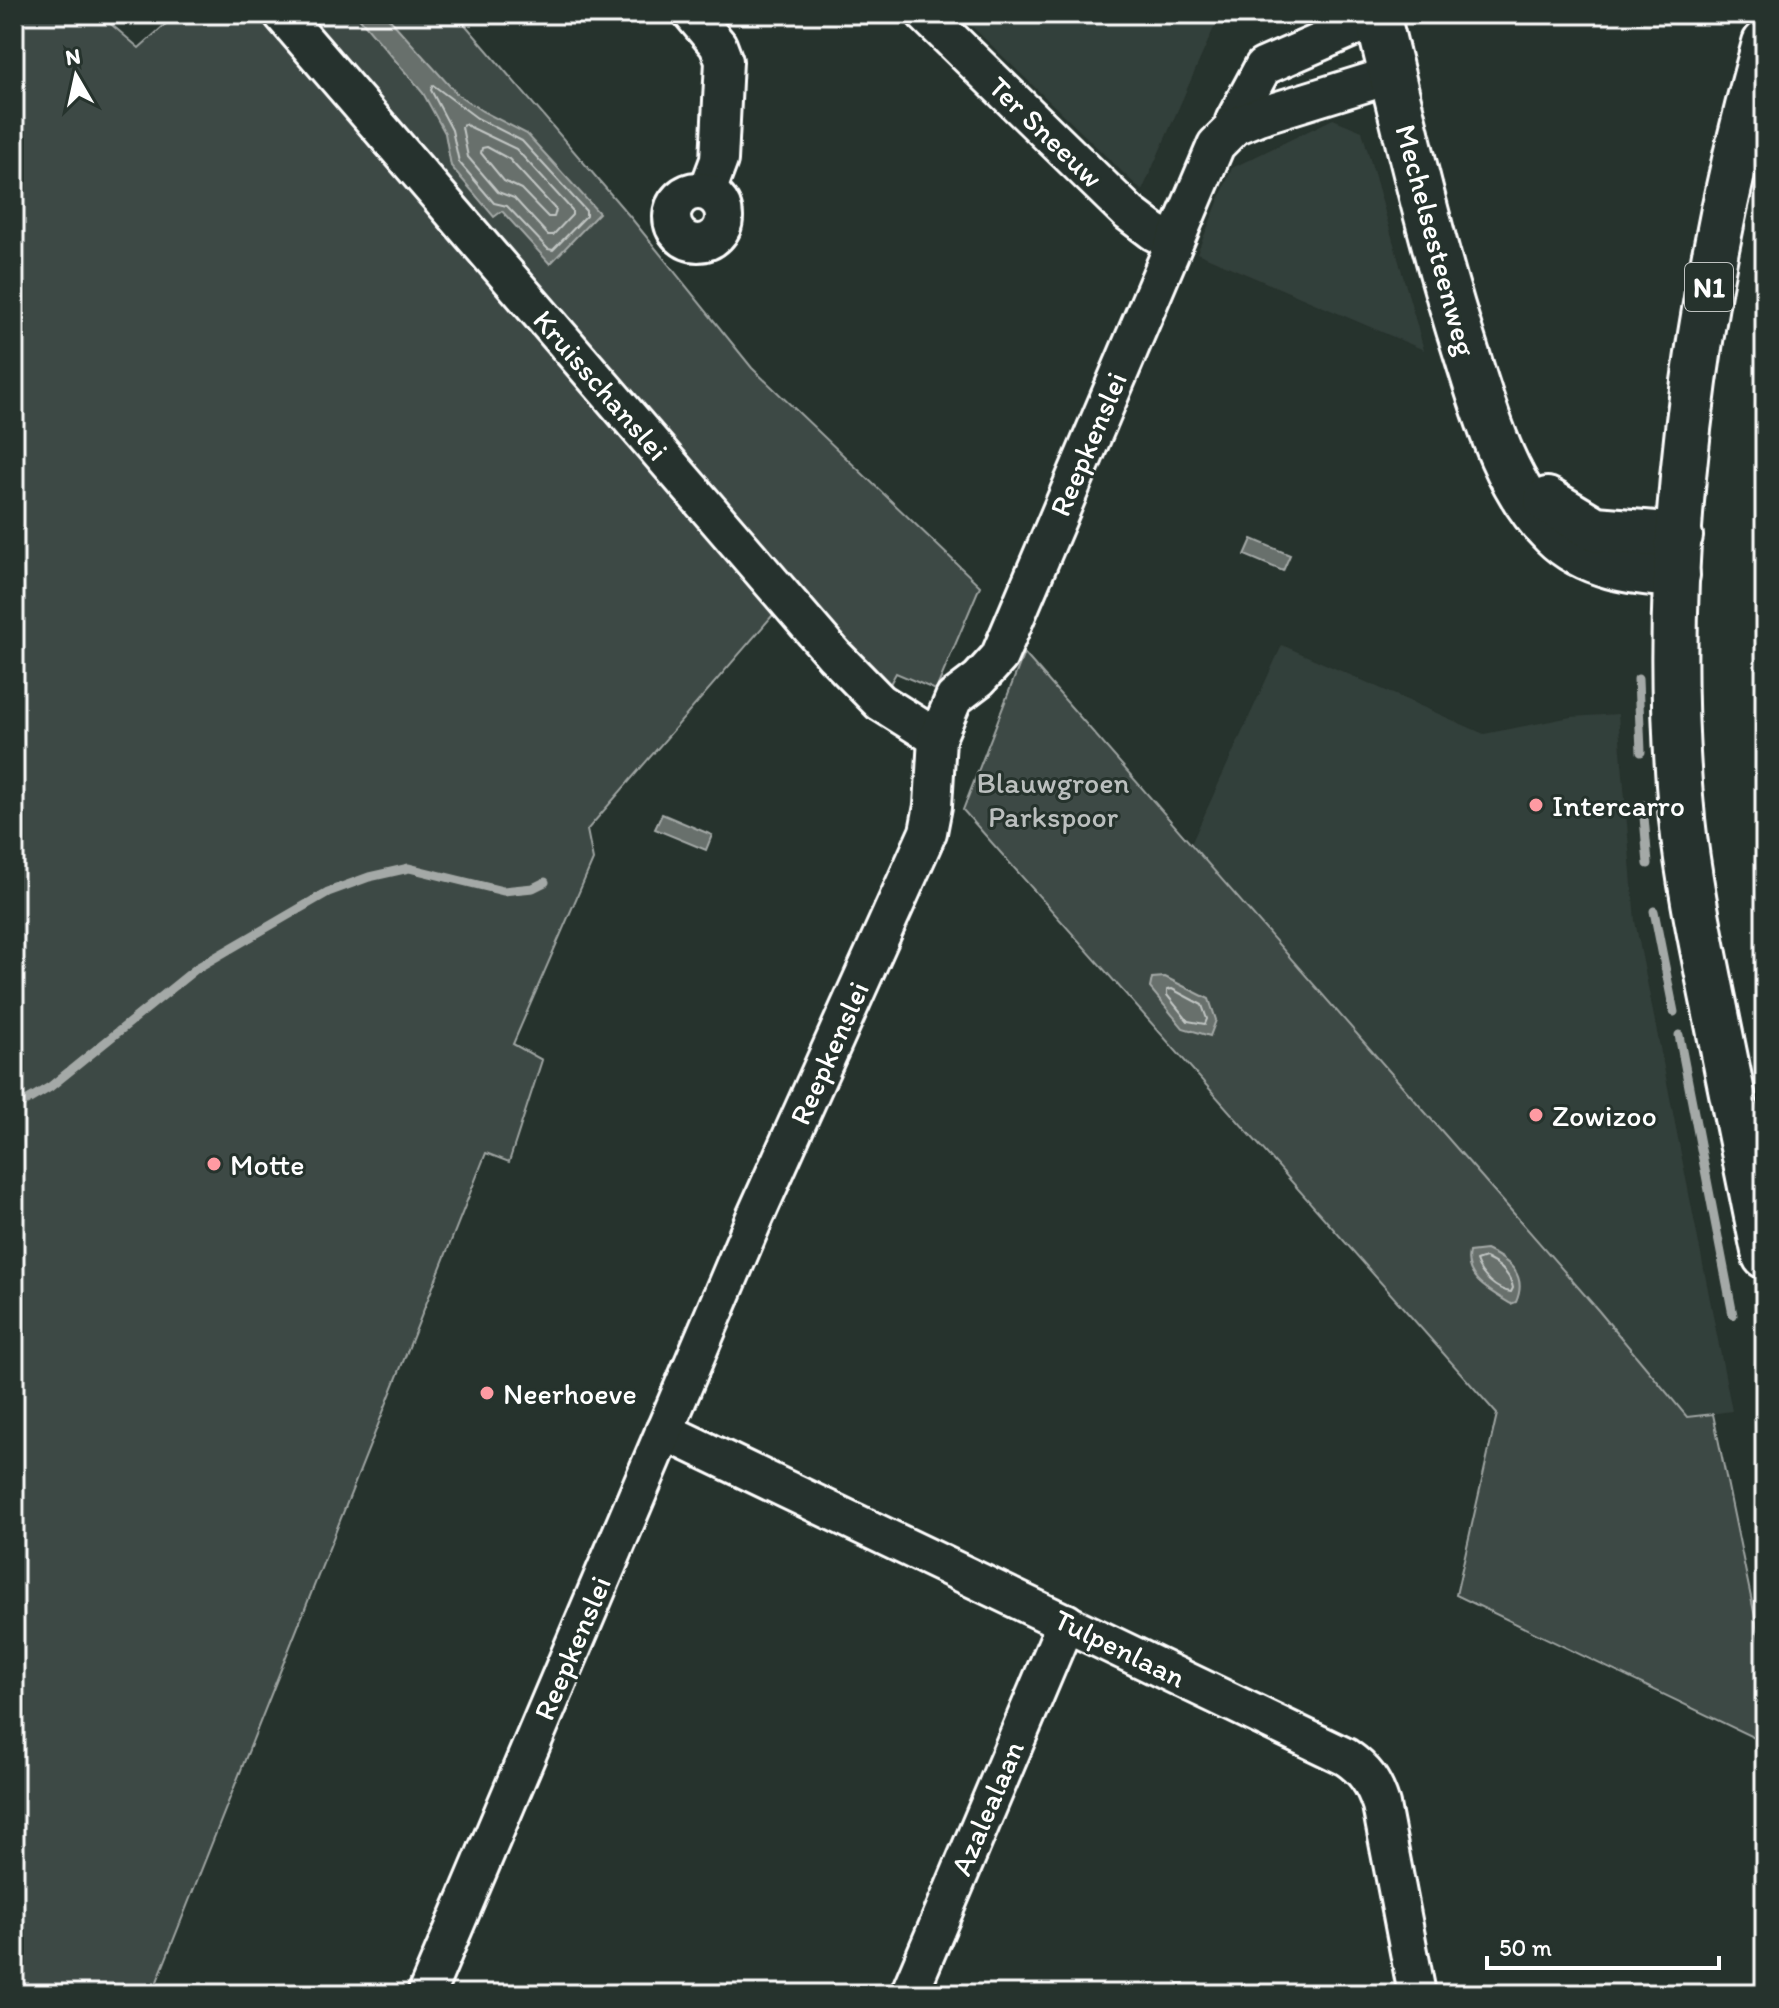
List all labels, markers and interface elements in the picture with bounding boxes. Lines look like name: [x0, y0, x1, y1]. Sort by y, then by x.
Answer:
north arrow: [36, 36, 116, 116]
text: N: [63, 42, 82, 71]
street label: Ter Sneeuw: [981, 68, 1111, 196]
street label: Mechelsesteenweg: [1387, 120, 1485, 360]
road number: N1: [1685, 263, 1733, 311]
street label: Kruisschanslei: [525, 302, 677, 468]
street label: Reepkenslei: [1041, 366, 1135, 522]
park label: Blauwgroen Parkspoor: [976, 764, 1130, 835]
place label: Intercarro: [1552, 787, 1685, 824]
marker: Intercarro: [1527, 796, 1545, 814]
street label: Reepkenslei: [781, 976, 877, 1130]
place label: Zowizoo: [1552, 1097, 1657, 1134]
marker: Zowizoo: [1527, 1106, 1545, 1124]
place label: Motte: [230, 1146, 305, 1183]
marker: Motte: [205, 1155, 223, 1173]
place label: Neerhoeve: [503, 1375, 637, 1412]
marker: Neerhoeve: [478, 1384, 496, 1402]
street label: Reepkenslei: [525, 1570, 619, 1726]
street label: Tulpenlaan: [1048, 1600, 1192, 1696]
street label: Azalealaan: [942, 1735, 1032, 1881]
scale bar: [1487, 1920, 1719, 1970]
text: 50 m: [1499, 1933, 1552, 1962]

